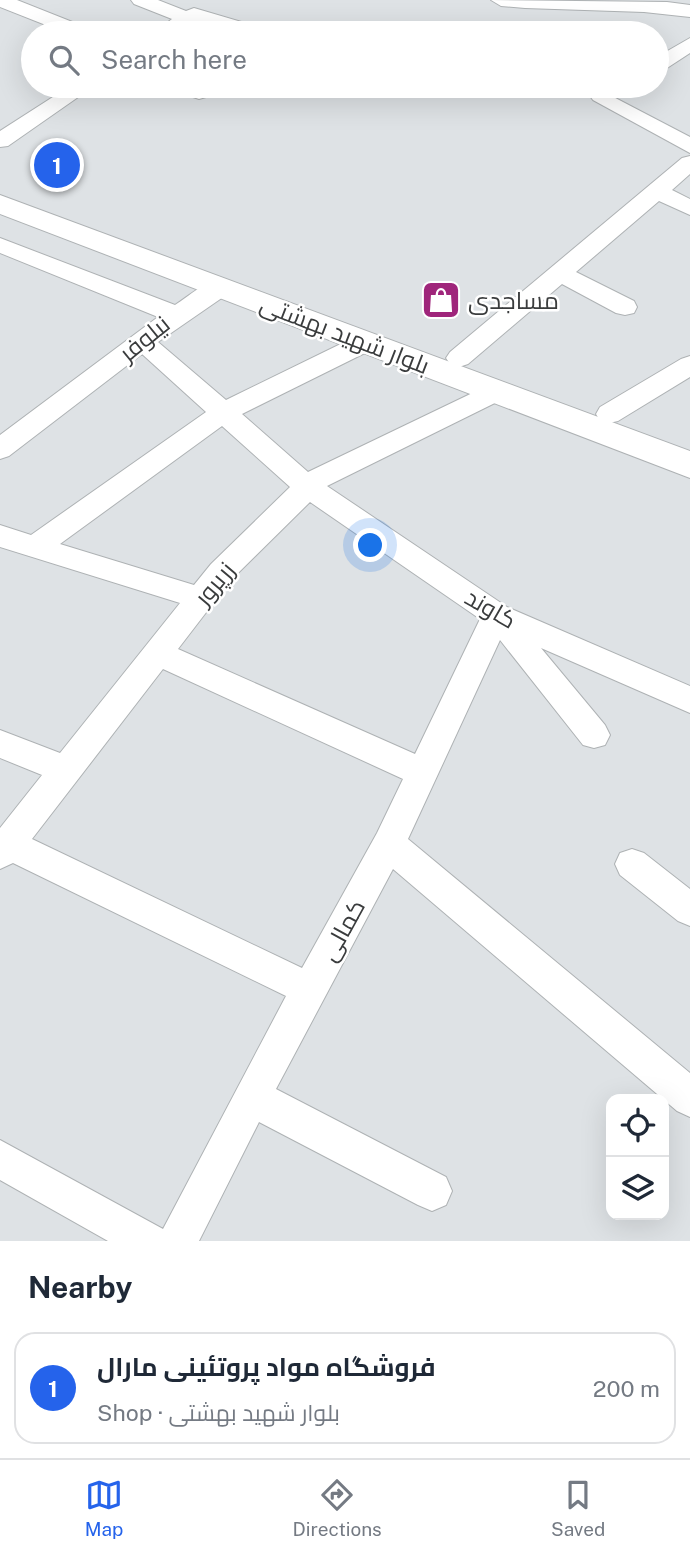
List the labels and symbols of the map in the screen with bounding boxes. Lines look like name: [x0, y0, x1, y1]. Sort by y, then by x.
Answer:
pin: 1: [34, 139, 80, 191]
shop icon: مساجدی: [420, 279, 462, 321]
place label: مساجدی: [468, 286, 559, 315]
street label: بلوار شهید بهشتی: [256, 289, 433, 380]
street label: نیلوفر: [112, 309, 175, 368]
your location: [353, 528, 387, 562]
street label: زرپرور: [187, 556, 242, 614]
street label: کاوند: [460, 582, 522, 634]
street label: کمالی: [314, 894, 371, 966]

